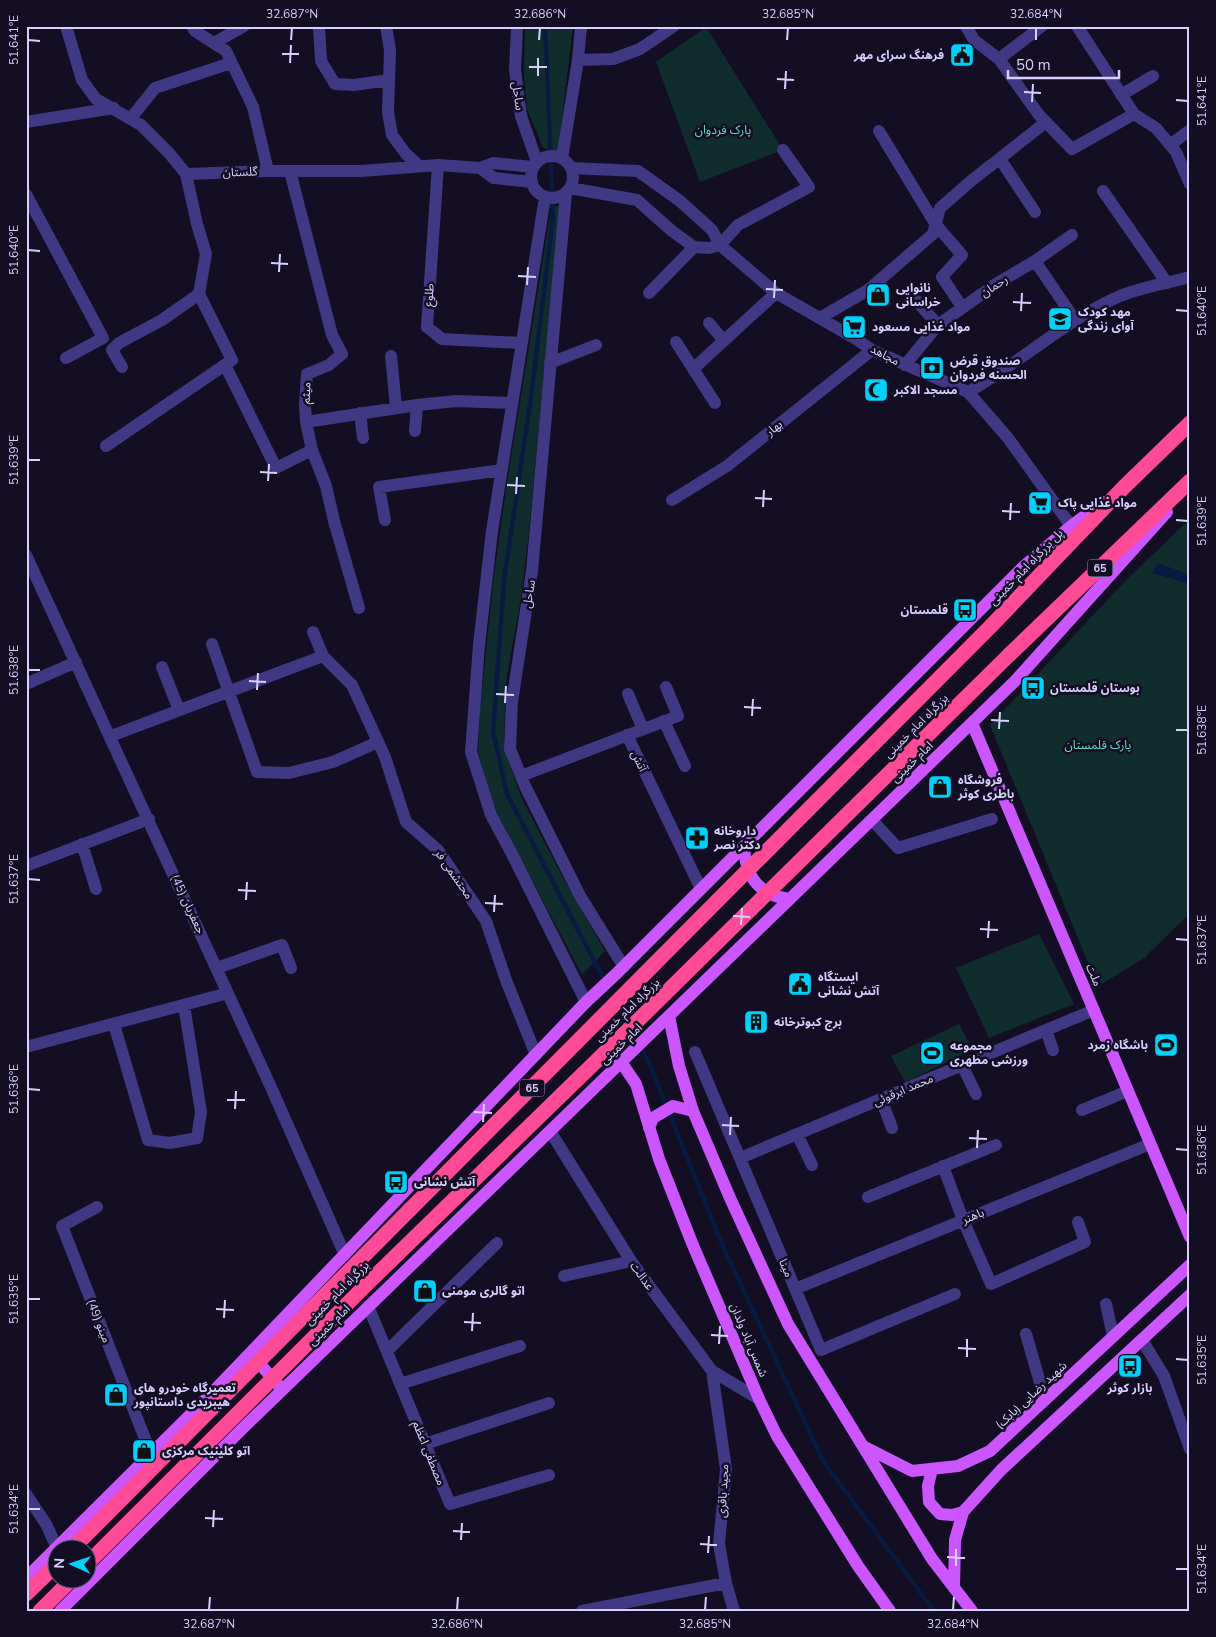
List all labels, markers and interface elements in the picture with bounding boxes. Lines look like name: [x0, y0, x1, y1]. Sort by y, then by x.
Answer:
text: 32.687°N: [266, 6, 318, 22]
text: 32.686°N: [514, 6, 566, 22]
text: 32.685°N: [762, 6, 814, 22]
text: 32.684°N: [1010, 6, 1062, 22]
text: 51.641°E: [6, 15, 22, 65]
public building icon: فرهنگ سرای مهر: [949, 42, 975, 68]
place label: فرهنگ سرای مهر: [853, 47, 944, 63]
scale bar: [1008, 48, 1120, 80]
text: 50 m: [1016, 55, 1051, 75]
text: 51.641°E: [1194, 76, 1210, 126]
street label: ساحل: [508, 81, 528, 111]
park label: پارک فردوان: [695, 122, 751, 138]
street label: گلستان: [222, 163, 259, 181]
text: 51.640°E: [6, 225, 22, 275]
street label: رحمان: [977, 271, 1011, 301]
place label: نانوایی خراسانی: [896, 280, 941, 310]
shop icon: نانوایی خراسانی: [865, 282, 891, 308]
street label: طلوع: [420, 283, 439, 307]
text: 51.640°E: [1194, 286, 1210, 336]
place label: مهد کودک آوای زندگی: [1078, 304, 1135, 334]
school or university icon: مهد کودک آوای زندگی: [1047, 306, 1073, 332]
supermarket icon: مواد غذایی مسعود: [841, 314, 867, 340]
place label: مواد غذایی مسعود: [872, 319, 970, 335]
street label: مجاهد: [868, 341, 902, 369]
place label: صندوق قرض الحسنه فردوان: [950, 353, 1027, 383]
bank icon: صندوق قرض الحسنه فردوان: [919, 355, 945, 381]
mosque icon: مسجد الاکبر: [863, 377, 889, 403]
street label: میثم: [297, 382, 316, 404]
place label: مسجد الاکبر: [893, 382, 957, 398]
street label: بهار: [761, 416, 786, 440]
text: 51.639°E: [6, 435, 22, 485]
supermarket icon: مواد غذایی پاک: [1027, 490, 1053, 516]
place label: مواد غذایی پاک: [1058, 495, 1137, 512]
text: 51.639°E: [1194, 496, 1210, 546]
street label: پل بزرگراه امام خمینی: [985, 525, 1067, 609]
road number: 65: [1088, 560, 1112, 576]
street label: ساحل: [519, 579, 539, 609]
bus stop icon: قلمستان: [952, 597, 978, 623]
place label: قلمستان: [900, 602, 948, 618]
text: 51.638°E: [6, 645, 22, 695]
bus stop icon: بوستان قلمستان: [1020, 675, 1046, 701]
place label: بوستان قلمستان: [1050, 680, 1140, 696]
street label: بزرگراه امام خمینی: [881, 691, 951, 761]
text: 51.638°E: [1194, 705, 1210, 755]
park label: پارک قلمستان: [1065, 737, 1131, 753]
street label: امام خمینی: [888, 738, 936, 786]
street label: آتش: [627, 748, 651, 775]
place label: فروشگاه باطری کوثر: [957, 772, 1015, 802]
shop icon: فروشگاه باطری کوثر: [927, 774, 953, 800]
place label: داروخانه دکتر نصر: [713, 823, 760, 853]
pharmacy icon: داروخانه دکتر نصر: [684, 825, 710, 851]
street label: محتشمی فر: [430, 845, 477, 902]
text: 51.637°E: [6, 854, 22, 904]
street label: جعفریان (45): [167, 872, 209, 936]
text: 51.637°E: [1194, 915, 1210, 965]
street label: ملت: [1082, 961, 1106, 989]
place label: ایستگاه آتش نشانی: [818, 969, 880, 999]
public building icon: ایستگاه آتش نشانی: [787, 971, 813, 997]
street label: بزرگراه امام خمینی: [591, 975, 663, 1045]
building icon: برج کبوترخانه: [743, 1009, 769, 1035]
place label: برج کبوترخانه: [774, 1014, 842, 1031]
street label: امام خمینی: [597, 1020, 645, 1068]
sports icon: باشگاه زمرد: [1153, 1032, 1179, 1058]
place label: باشگاه زمرد: [1088, 1037, 1148, 1053]
place label: مجموعه ورزشی مطهری: [950, 1038, 1028, 1068]
sports icon: مجموعه ورزشی مطهری: [919, 1040, 945, 1066]
text: 51.636°E: [6, 1064, 22, 1114]
street label: محمد ابرقوئی: [870, 1070, 936, 1110]
road number: 65: [520, 1080, 544, 1096]
text: 51.636°E: [1194, 1125, 1210, 1175]
bus stop icon: آتش نشانی: [383, 1169, 409, 1195]
place label: آتش نشانی: [414, 1174, 476, 1190]
street label: باهنر: [959, 1204, 986, 1228]
street label: مینا: [775, 1256, 797, 1280]
street label: بزرگراه امام خمینی: [302, 1258, 372, 1328]
street label: عدالت: [626, 1259, 658, 1293]
text: 51.635°E: [6, 1274, 22, 1324]
shop icon: اتو گالری مومنی: [412, 1278, 438, 1304]
place label: اتو گالری مومنی: [442, 1283, 525, 1299]
street label: مینو (49): [83, 1297, 115, 1345]
street label: امام خمینی: [305, 1301, 353, 1349]
street label: شمس آباد ولدان: [726, 1301, 772, 1379]
text: 51.635°E: [1194, 1335, 1210, 1385]
bus stop icon: بازار کوثر: [1117, 1353, 1143, 1379]
street label: شهید رضایی (بابک): [992, 1358, 1070, 1432]
place label: تعمیرگاه خودرو های هیبریدی داستانپور: [133, 1380, 237, 1411]
place label: بازار کوثر: [1106, 1380, 1153, 1396]
shop icon: تعمیرگاه خودرو های هیبریدی داستانپور: [103, 1382, 129, 1408]
street label: مصطفی اعظم: [408, 1418, 449, 1488]
shop icon: اتو کلینیک مرکزی: [131, 1438, 157, 1464]
place label: اتو کلینیک مرکزی: [162, 1443, 250, 1459]
street label: مجید باقری: [714, 1464, 732, 1518]
text: 51.634°E: [6, 1484, 22, 1534]
north arrow: [48, 1540, 98, 1590]
text: 51.634°E: [1194, 1544, 1210, 1594]
text: N: [50, 1558, 69, 1569]
text: 32.687°N: [183, 1616, 235, 1632]
text: 32.686°N: [431, 1616, 483, 1632]
text: 32.685°N: [679, 1616, 731, 1632]
text: 32.684°N: [927, 1616, 979, 1632]

